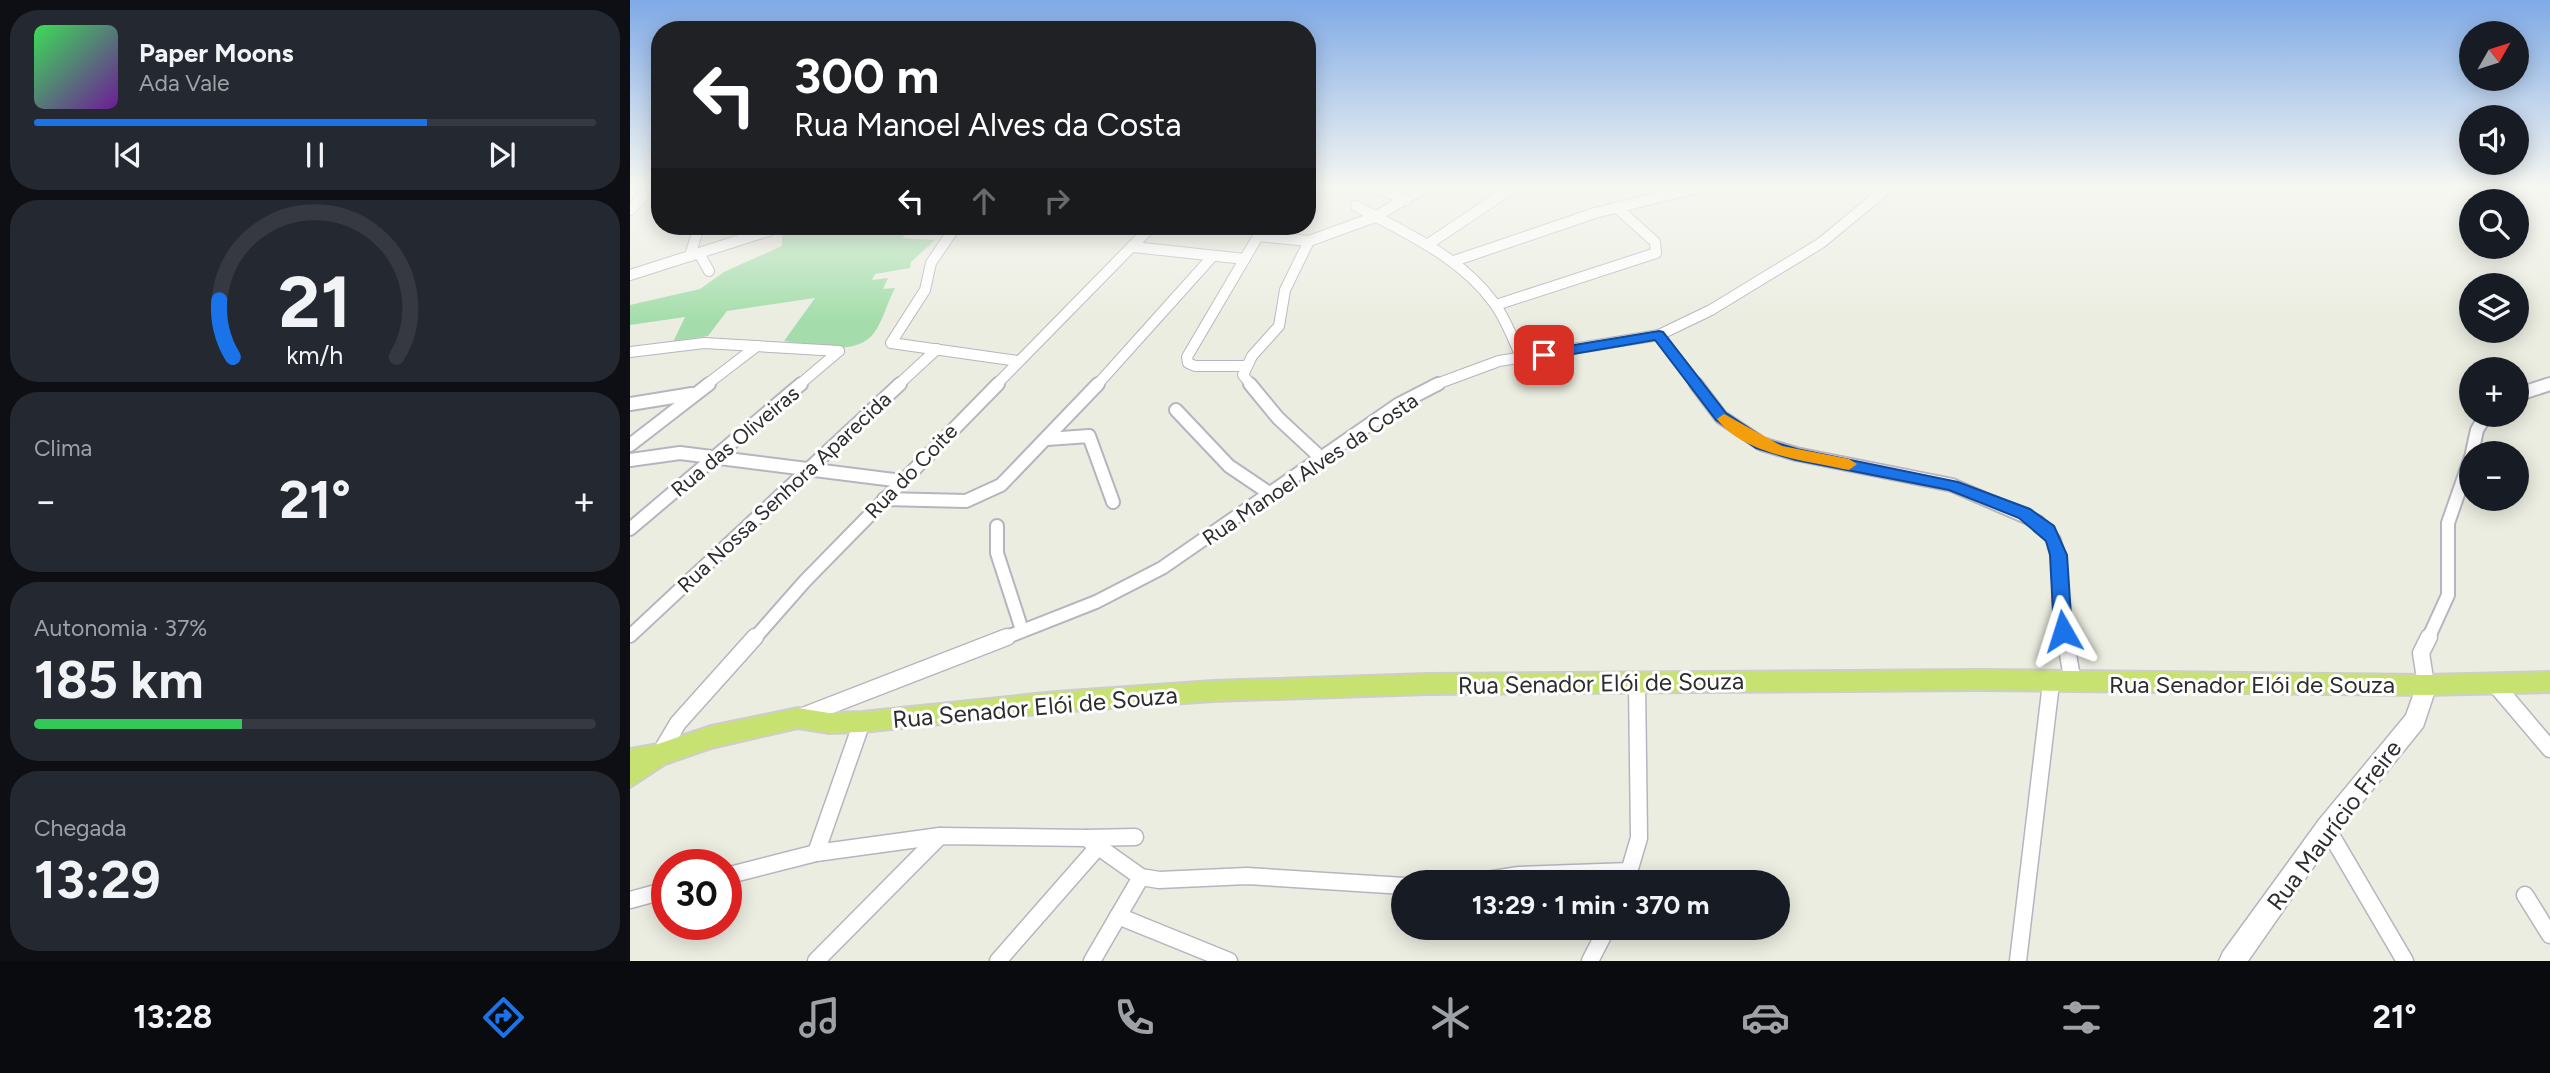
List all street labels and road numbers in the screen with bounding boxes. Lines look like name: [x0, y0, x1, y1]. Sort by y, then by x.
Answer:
street label: Rua das Oliveiras: [666, 380, 804, 502]
street label: Rua Nossa Senhora Aparecida: [672, 386, 896, 598]
street label: Rua Manoel Alves da Costa: [1198, 388, 1422, 550]
street label: Rua do Coite: [860, 418, 962, 524]
street label: Rua Senador Elói de Souza: [1458, 666, 1744, 700]
street label: Rua Senador Elói de Souza: [2109, 670, 2395, 699]
street label: Rua Senador Elói de Souza: [891, 680, 1179, 734]
street label: Rua Maurício Freire: [2261, 734, 2407, 916]

